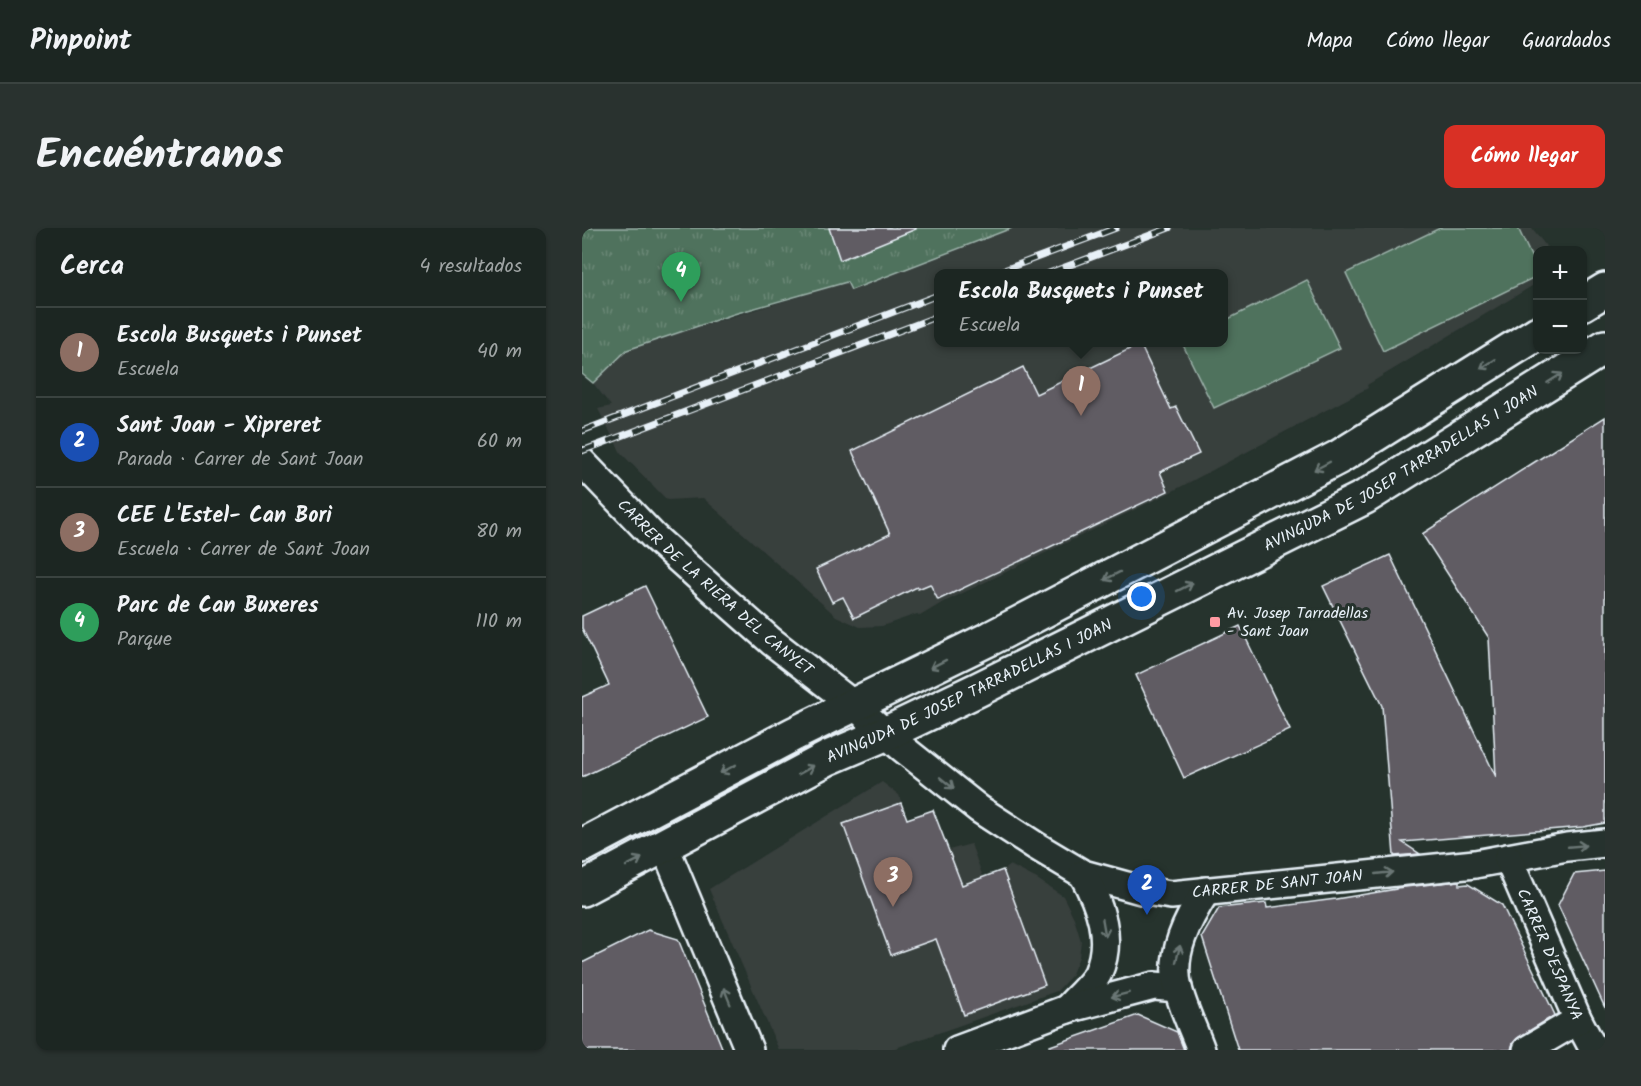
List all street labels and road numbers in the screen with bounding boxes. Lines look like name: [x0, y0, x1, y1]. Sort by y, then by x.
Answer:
street label: AVINGUDA DE JOSEP TARRADELLAS I JOAN: [1259, 379, 1543, 558]
street label: CARRER DE LA RIERA DEL CANYET: [611, 493, 820, 683]
street label: AVINGUDA DE JOSEP TARRADELLAS I JOAN: [822, 612, 1117, 770]
street label: CARRER DE SANT JOAN: [1191, 863, 1364, 905]
street label: CARRER D'ESPANYA: [1510, 884, 1589, 1025]

